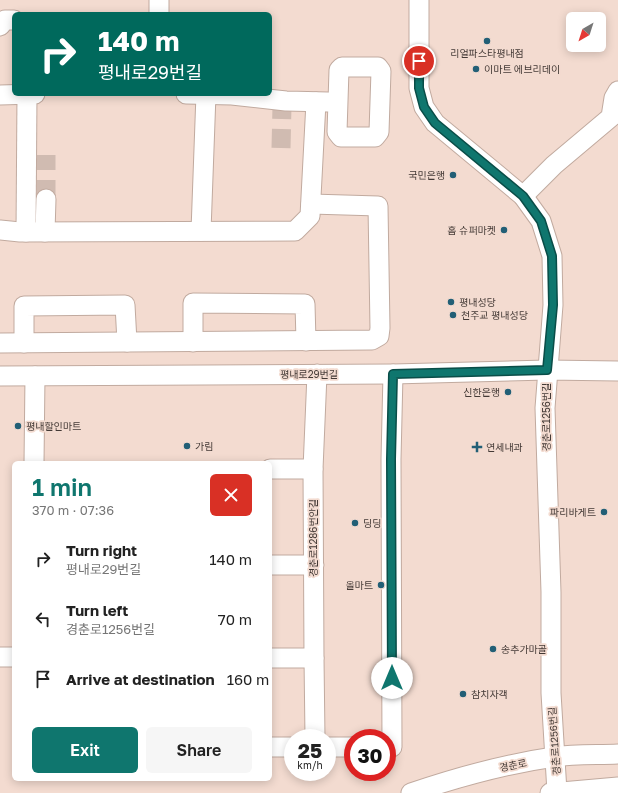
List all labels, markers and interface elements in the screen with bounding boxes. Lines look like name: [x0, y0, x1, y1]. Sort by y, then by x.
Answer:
north arrow: [566, 12, 606, 52]
map controls: [566, 12, 606, 52]
text: 140 m: [98, 24, 180, 57]
icon: right: [32, 28, 84, 80]
marker: 리얼파스타평내점: [482, 36, 492, 46]
pin: [402, 44, 436, 78]
place label: 리얼파스타평내점: [450, 47, 524, 59]
icon: arrive: [408, 50, 430, 72]
text: 평내로29번길: [98, 61, 202, 83]
place label: 이마트 에브리데이: [484, 63, 560, 75]
marker: 이마트 에브리데이: [471, 64, 481, 74]
place label: 국민은행: [408, 169, 445, 181]
marker: 국민은행: [448, 170, 458, 180]
place label: 홈 슈퍼마켓: [448, 224, 496, 236]
marker: 홈 슈퍼마켓: [499, 225, 509, 235]
place label: 평내성당: [459, 296, 496, 308]
marker: 평내성당: [446, 297, 456, 307]
place label: 천주교 평내성당: [461, 309, 528, 321]
marker: 천주교 평내성당: [448, 310, 458, 320]
street label: 평내로29번길: [280, 368, 338, 380]
street label: 경춘로1256번길: [540, 383, 552, 451]
place label: 신한은행: [463, 386, 500, 398]
marker: 신한은행: [503, 387, 513, 397]
place label: 평내할인마트: [26, 420, 81, 432]
marker: 평내할인마트: [13, 421, 23, 431]
place label: 가림: [195, 440, 213, 452]
marker: 가림: [182, 441, 192, 451]
marker: 연세내과: [471, 441, 483, 453]
place label: 연세내과: [486, 441, 523, 453]
text: 1 min: [32, 472, 92, 501]
button: close: [210, 474, 252, 516]
street label: 경춘로1286번안길: [307, 499, 319, 577]
text: 370 m · 07:36: [32, 502, 114, 518]
place label: 파리바게트: [550, 506, 596, 518]
marker: 파리바게트: [599, 507, 609, 517]
place label: 딩딩: [363, 517, 381, 529]
marker: 딩딩: [350, 518, 360, 528]
text: Turn right: [66, 541, 137, 559]
icon: right: [32, 548, 54, 570]
text: 140 m: [209, 550, 252, 568]
text: 평내로29번길: [66, 561, 141, 577]
place label: 올마트: [345, 579, 373, 591]
marker: 올마트: [376, 580, 386, 590]
text: Turn left: [66, 601, 128, 619]
icon: left: [32, 608, 54, 630]
text: 70 m: [218, 610, 252, 628]
text: 경춘로1256번길: [66, 621, 155, 637]
place label: 송추가마골: [501, 643, 547, 655]
marker: 송추가마골: [488, 644, 498, 654]
position arrow: [371, 657, 413, 699]
icon: arrive: [32, 668, 54, 690]
text: Arrive at destination: [66, 670, 215, 688]
text: 160 m: [227, 670, 269, 688]
place label: 참치자객: [471, 688, 508, 700]
marker: 참치자객: [458, 689, 468, 699]
street label: 경춘로1256번길: [546, 706, 562, 776]
button: Exit: [32, 727, 138, 773]
button: Share: [146, 727, 252, 773]
speed limit sign: 30: [344, 729, 396, 781]
text: 25: [298, 738, 322, 762]
street label: 경춘로: [498, 756, 528, 774]
text: km/h: [297, 759, 323, 771]

